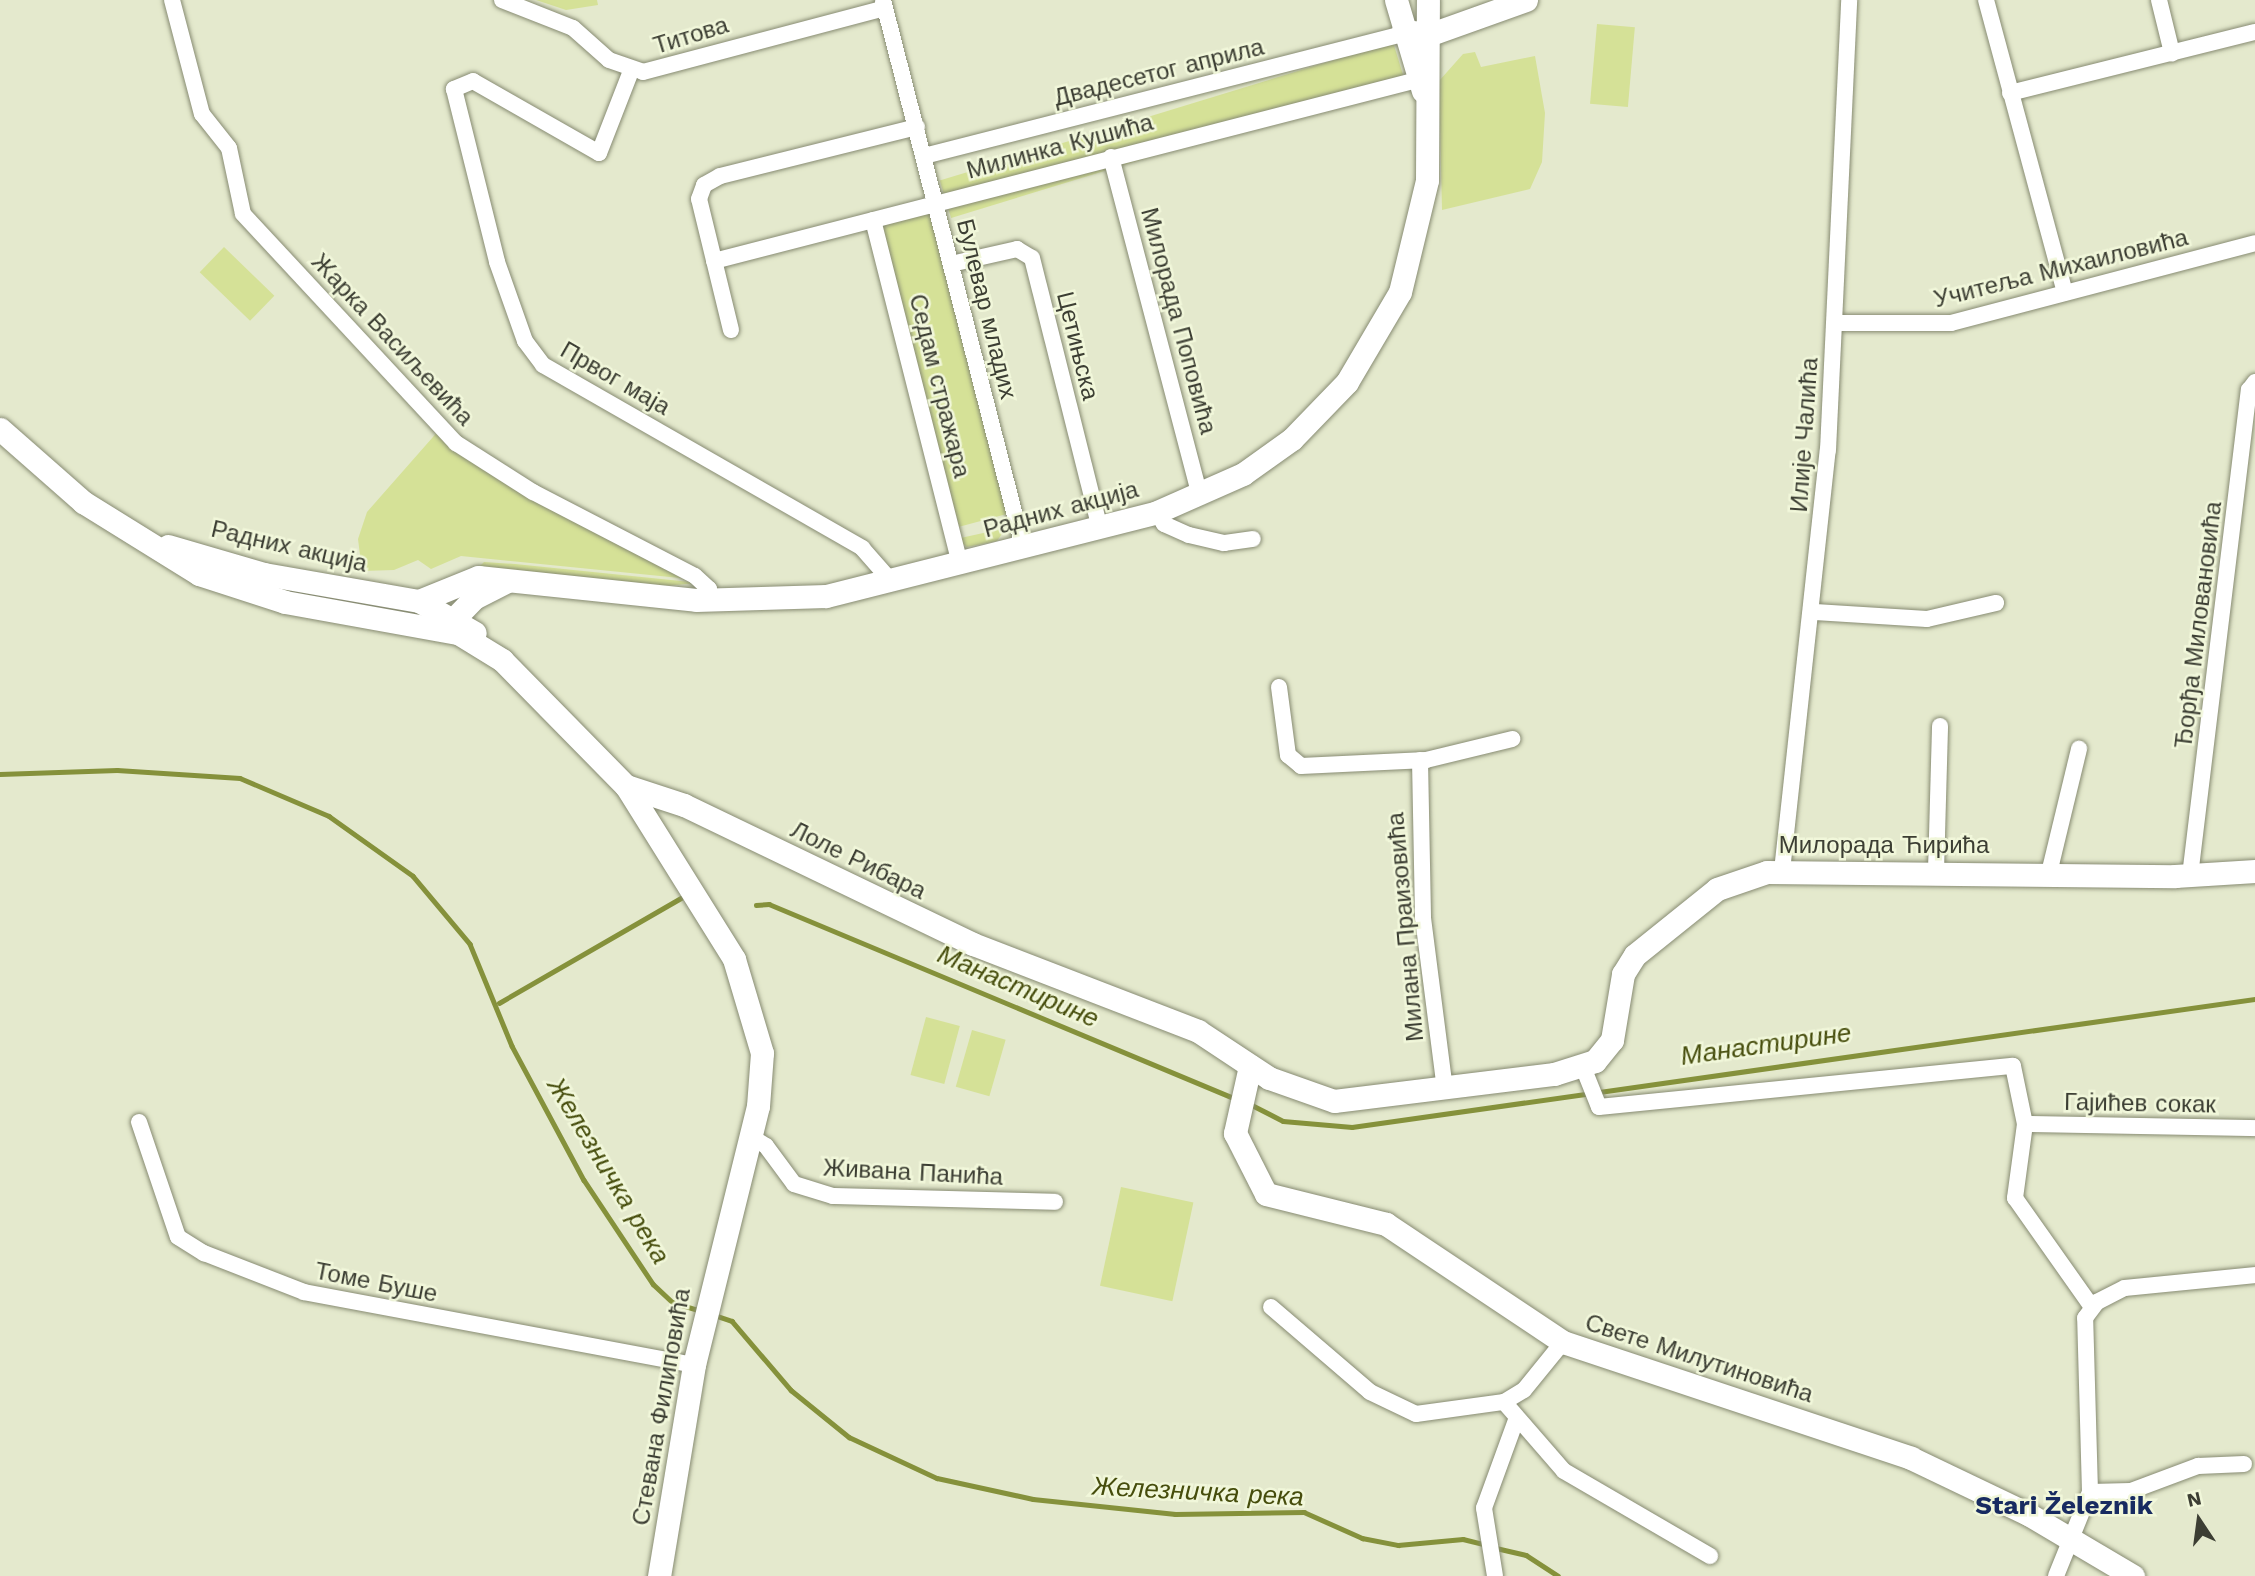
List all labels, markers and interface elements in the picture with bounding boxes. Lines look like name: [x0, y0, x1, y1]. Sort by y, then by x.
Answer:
street label: Титова: [650, 11, 732, 61]
street label: Двадесетог априла: [1051, 33, 1267, 113]
street label: Милинка Кушића: [964, 108, 1156, 186]
street label: Милорада Поповића: [1134, 205, 1222, 437]
street label: Булевар младих: [950, 216, 1022, 402]
street label: Учитеља Михаиловића: [1931, 223, 2191, 315]
street label: Жарка Васиљевића: [305, 248, 479, 432]
street label: Цетињска: [1050, 289, 1104, 403]
street label: Седам стражара: [902, 291, 976, 481]
street label: Првог маја: [555, 336, 675, 422]
street label: Илије Чалића: [1785, 357, 1825, 513]
street label: Радних акција: [980, 476, 1142, 544]
street label: Ђорђа Миловановића: [2170, 500, 2228, 750]
street label: Радних акција: [208, 515, 370, 579]
street label: Милана Праизовића: [1382, 811, 1430, 1043]
street label: Лоле Рибара: [786, 816, 930, 906]
street label: Милорада Ћирића: [1779, 832, 1989, 860]
water label: Манастирине: [933, 939, 1103, 1035]
water label: Манастирине: [1679, 1018, 1853, 1072]
water label: Железничка река: [540, 1072, 676, 1270]
street label: Гајићев сокак: [2064, 1088, 2216, 1120]
street label: Живана Панића: [822, 1154, 1004, 1192]
street label: Томе Буше: [312, 1257, 440, 1309]
street label: Стевана Филиповића: [627, 1286, 697, 1528]
street label: Свете Милутиновића: [1581, 1309, 1817, 1409]
water label: Железничка река: [1091, 1471, 1305, 1513]
north arrow: [2164, 1485, 2234, 1555]
text: N: [2185, 1486, 2204, 1512]
district label: Stari Železnik: [1975, 1490, 2153, 1522]

